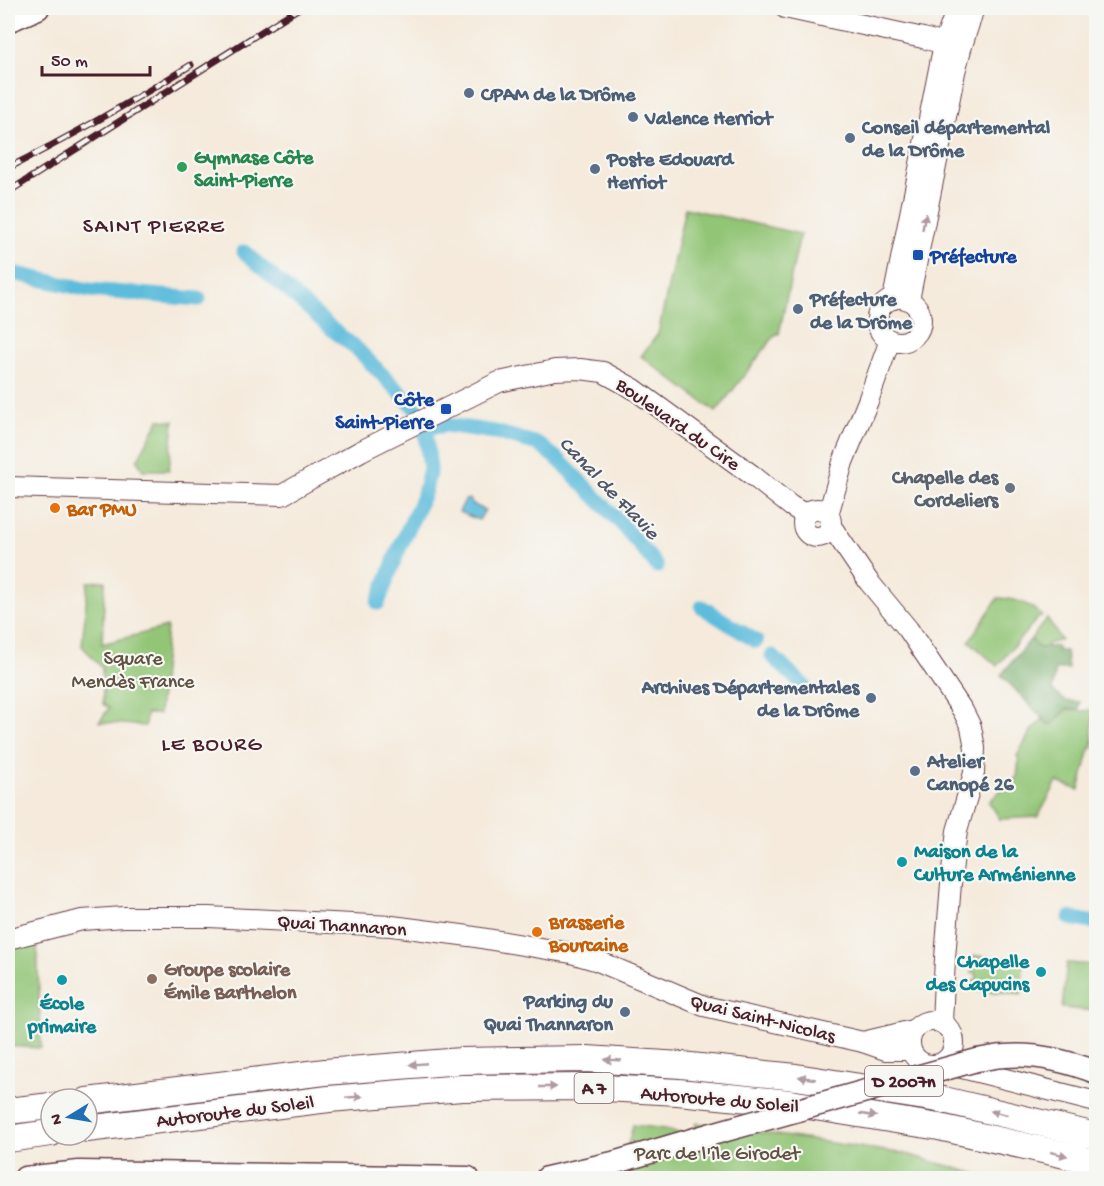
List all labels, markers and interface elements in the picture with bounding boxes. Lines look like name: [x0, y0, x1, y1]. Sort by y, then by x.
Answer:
scale bar: [42, 39, 150, 77]
text: 50 m: [51, 52, 88, 73]
place label: CPAM de la Drôme: [480, 85, 636, 108]
marker: CPAM de la Drôme: [462, 86, 476, 100]
place label: Valence Herriot: [644, 109, 774, 132]
marker: Valence Herriot: [626, 110, 640, 124]
place label: Conseil départemental de la Drôme: [861, 118, 1051, 164]
marker: Conseil départemental de la Drôme: [843, 131, 857, 145]
place label: Gymnase Côte Saint-Pierre: [194, 148, 314, 194]
place label: Poste Edouard Herriot: [606, 150, 735, 196]
marker: Gymnase Côte Saint-Pierre: [175, 160, 189, 174]
marker: Poste Edouard Herriot: [588, 162, 602, 176]
one-way arrow: [920, 212, 929, 231]
district label: SAINT PIERRE: [83, 215, 225, 241]
place label: Préfecture: [929, 247, 1017, 270]
marker: Préfecture: [911, 248, 925, 262]
place label: Préfecture de la Drôme: [809, 290, 913, 336]
marker: Préfecture de la Drôme: [791, 302, 805, 316]
street label: Boulevard du Cire: [610, 374, 744, 478]
place label: Côte Saint-Pierre: [335, 390, 435, 436]
marker: Côte Saint-Pierre: [439, 402, 453, 416]
water label: Canal de Flavie: [552, 433, 664, 547]
place label: Chapelle des Cordeliers: [891, 468, 1000, 514]
marker: Chapelle des Cordeliers: [1003, 481, 1017, 495]
place label: Bar PMU: [66, 500, 137, 523]
marker: Bar PMU: [48, 501, 62, 515]
park label: Square Mendès France: [72, 649, 195, 695]
place label: Archives Départementales de la Drôme: [641, 678, 861, 724]
marker: Archives Départementales de la Drôme: [864, 691, 878, 705]
district label: LE BOURG: [161, 733, 263, 759]
place label: Atelier Canopé 26: [926, 752, 1015, 798]
marker: Atelier Canopé 26: [908, 764, 922, 778]
place label: Maison de la Culture Arménienne: [913, 842, 1076, 888]
marker: Maison de la Culture Arménienne: [895, 855, 909, 869]
street label: Quai Thannaron: [276, 911, 408, 944]
place label: Brasserie Bourcaine: [548, 913, 629, 959]
marker: Brasserie Bourcaine: [530, 925, 544, 939]
place label: Chapelle des Capucins: [926, 952, 1031, 998]
place label: Groupe scolaire Émile Barthelon: [164, 960, 297, 1006]
marker: Chapelle des Capucins: [1034, 965, 1048, 979]
marker: Groupe scolaire Émile Barthelon: [145, 972, 159, 986]
marker: École primaire: [55, 973, 69, 987]
street label: Quai Saint-Nicolas: [687, 991, 838, 1050]
place label: Parking du Quai Thannaron: [483, 992, 614, 1038]
place label: École primaire: [27, 993, 97, 1040]
marker: Parking du Quai Thannaron: [618, 1005, 632, 1019]
one-way arrow: [603, 1056, 622, 1065]
one-way arrow: [408, 1059, 427, 1069]
road number: D 2007n: [865, 1066, 943, 1096]
road number: A 7: [574, 1073, 614, 1103]
one-way arrow: [797, 1074, 816, 1083]
one-way arrow: [539, 1082, 558, 1092]
street label: Autoroute du Soleil: [640, 1083, 800, 1120]
north arrow: [39, 1087, 99, 1147]
street label: Autoroute du Soleil: [155, 1092, 316, 1135]
one-way arrow: [344, 1092, 363, 1102]
one-way arrow: [989, 1107, 1008, 1117]
one-way arrow: [858, 1111, 877, 1120]
text: N: [47, 1112, 68, 1126]
park label: Parc de l'île Girodet: [633, 1144, 802, 1167]
one-way arrow: [1049, 1150, 1068, 1159]

